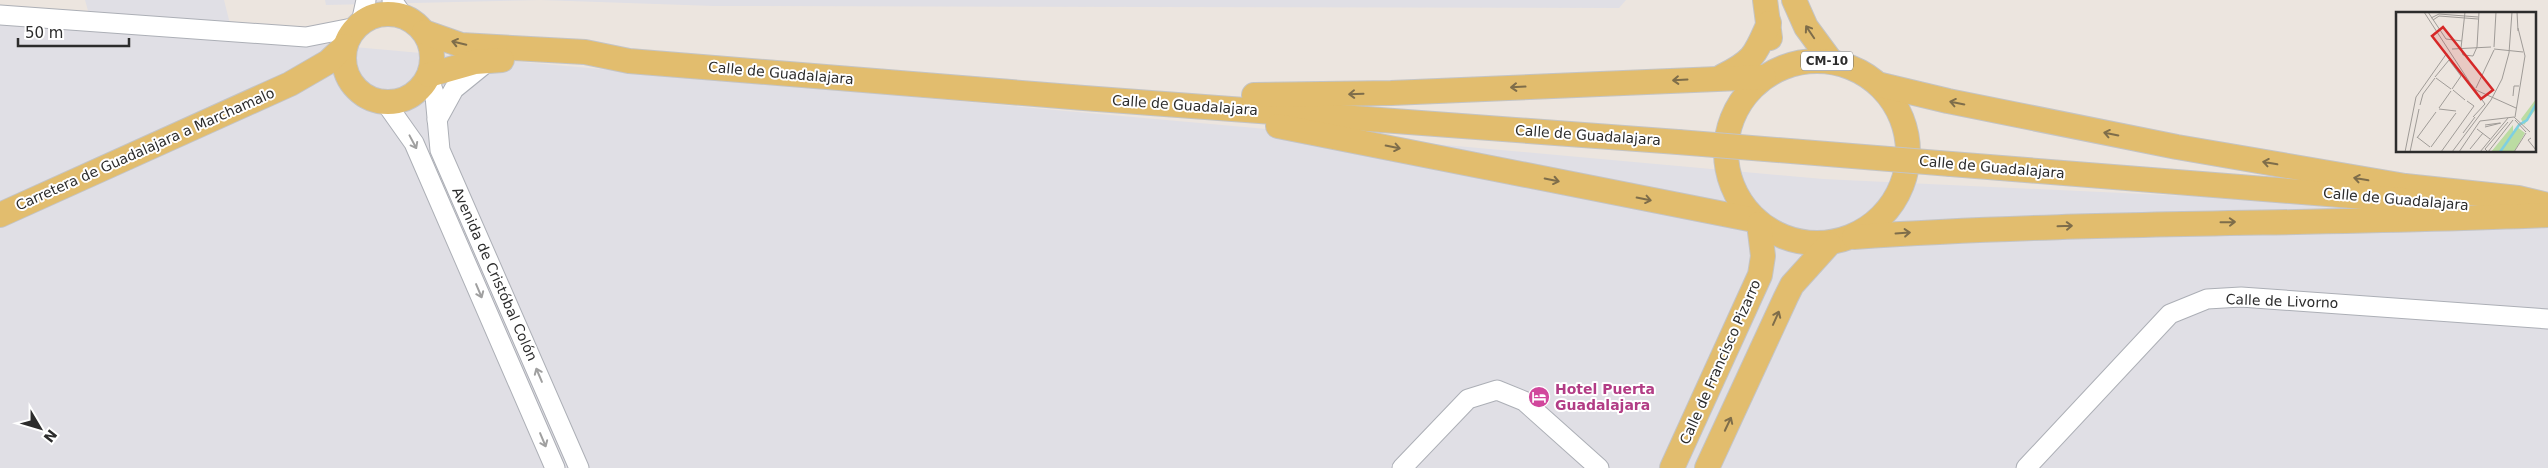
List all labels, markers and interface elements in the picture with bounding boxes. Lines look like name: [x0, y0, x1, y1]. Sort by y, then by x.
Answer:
inset map: [2396, 12, 2536, 152]
scale bar: [18, 15, 129, 47]
text: 50 m: [25, 24, 63, 42]
one-way arrow: [1805, 25, 1815, 39]
one-way arrow: [451, 38, 467, 47]
road number: CM-10: [1801, 51, 1853, 70]
street label: Calle de Guadalajara: [707, 59, 855, 87]
one-way arrow: [1673, 75, 1689, 84]
one-way arrow: [1510, 82, 1526, 92]
street label: Carretera de Guadalajara a Marchamalo: [13, 85, 277, 213]
one-way arrow: [1348, 89, 1364, 99]
street label: Calle de Guadalajara: [1112, 92, 1258, 118]
one-way arrow: [1950, 98, 1966, 108]
street label: Calle de Guadalajara: [1515, 122, 1661, 148]
one-way arrow: [2103, 128, 2119, 138]
one-way arrow: [408, 135, 418, 150]
one-way arrow: [1385, 143, 1401, 153]
street label: Calle de Guadalajara: [1918, 153, 2066, 181]
one-way arrow: [2263, 158, 2279, 168]
one-way arrow: [2354, 173, 2370, 183]
one-way arrow: [1544, 176, 1560, 186]
street label: Avenida de Cristóbal Colón: [449, 185, 541, 363]
street label: Calle de Guadalajara: [2322, 185, 2470, 213]
one-way arrow: [1636, 195, 1652, 204]
one-way arrow: [2219, 217, 2235, 227]
one-way arrow: [2057, 222, 2073, 231]
one-way arrow: [1894, 229, 1910, 238]
street label: Calle de Francisco Pizarro: [1676, 277, 1764, 447]
one-way arrow: [475, 283, 485, 298]
street label: Calle de Livorno: [2225, 291, 2339, 311]
one-way arrow: [1771, 311, 1781, 326]
one-way arrow: [533, 368, 543, 383]
place label: Hotel Puerta Guadalajara: [1555, 381, 1655, 413]
hotel icon: Hotel Puerta Guadalajara: [1527, 385, 1551, 409]
north arrow: [15, 403, 65, 453]
one-way arrow: [1723, 417, 1733, 432]
text: N: [40, 426, 60, 446]
one-way arrow: [539, 432, 549, 447]

